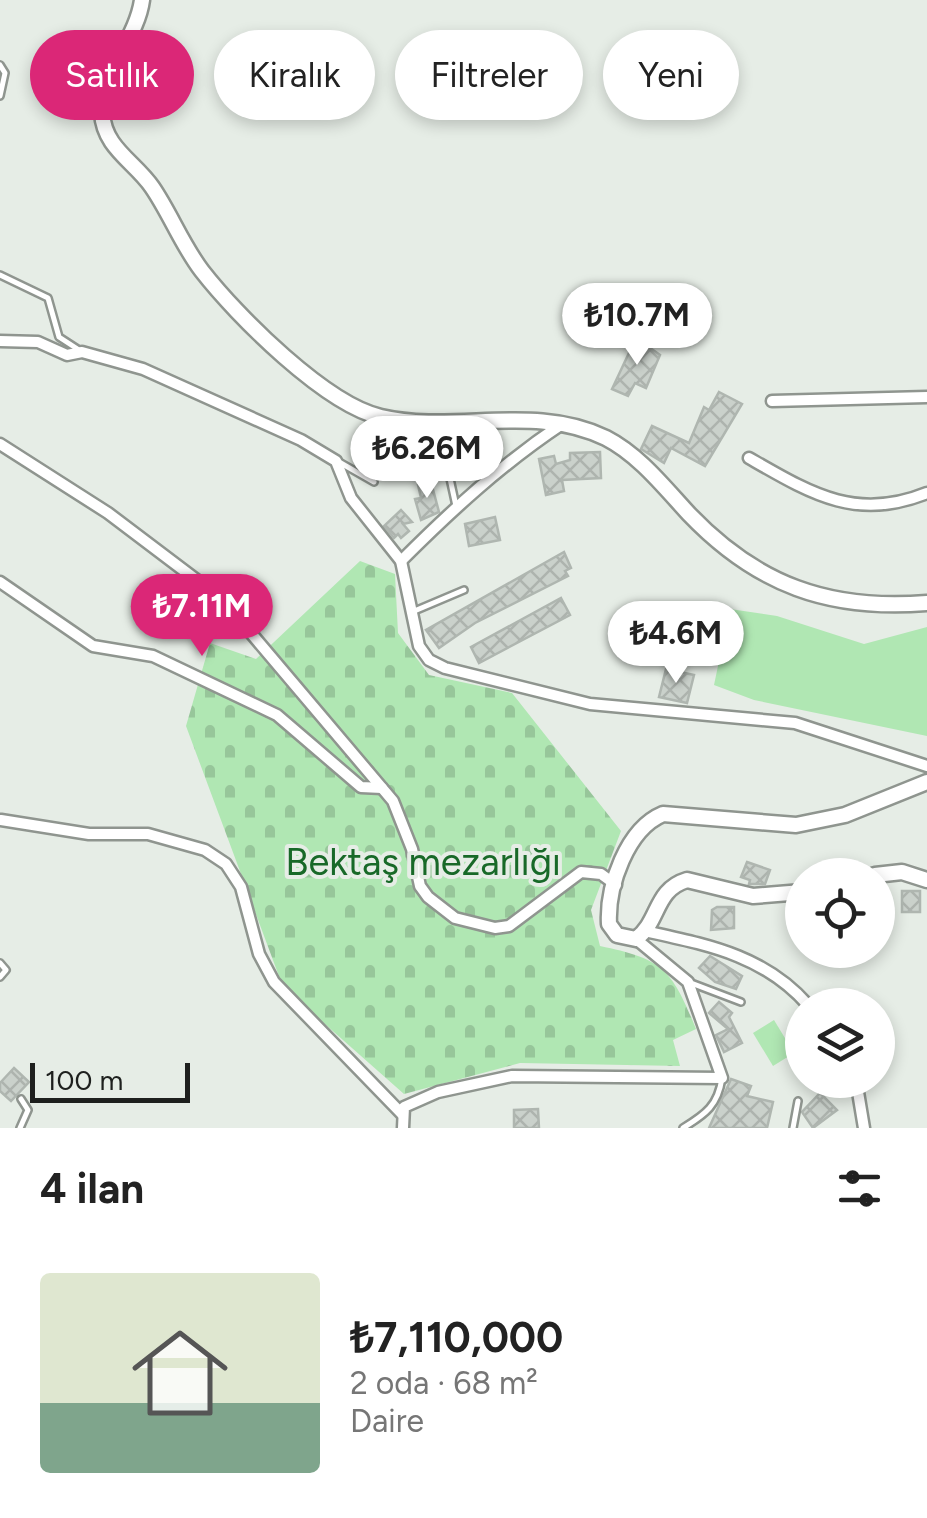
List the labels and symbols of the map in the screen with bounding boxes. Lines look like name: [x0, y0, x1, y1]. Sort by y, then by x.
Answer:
pin: ₺10.7M: [556, 283, 718, 368]
pin: ₺6.26M: [346, 416, 508, 501]
pin: ₺7.11M: [121, 574, 283, 659]
pin: ₺4.6M: [606, 601, 746, 686]
park label: Bektaş mezarlığı: [285, 839, 561, 885]
scale bar: [30, 1058, 190, 1102]

